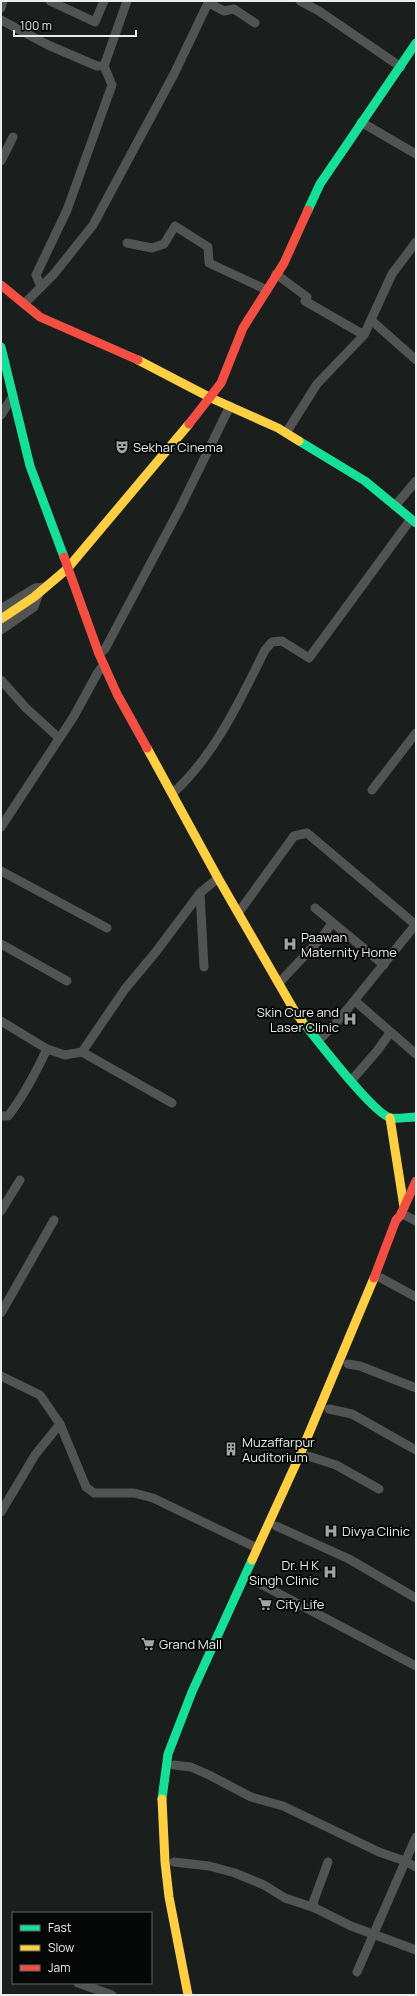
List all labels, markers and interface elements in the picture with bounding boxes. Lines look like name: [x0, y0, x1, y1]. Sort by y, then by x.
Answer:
scale bar: [14, 12, 136, 38]
text: 100 m: [20, 17, 52, 34]
place label: Sekhar Cinema: [133, 438, 223, 456]
theatre icon: Sekhar Cinema: [114, 439, 130, 455]
place label: Paawan Maternity Home: [301, 928, 397, 961]
hospital icon: Paawan Maternity Home: [282, 936, 298, 952]
place label: Skin Cure and Laser Clinic: [257, 1003, 339, 1036]
hospital icon: Skin Cure and Laser Clinic: [342, 1011, 358, 1027]
place label: Muzaffarpur Auditorium: [242, 1433, 315, 1466]
building icon: Muzaffarpur Auditorium: [223, 1441, 239, 1457]
place label: Divya Clinic: [342, 1522, 410, 1540]
hospital icon: Divya Clinic: [323, 1523, 339, 1539]
place label: Dr. H K Singh Clinic: [249, 1556, 319, 1589]
hospital icon: Dr. H K Singh Clinic: [322, 1564, 338, 1580]
place label: City Life: [276, 1595, 325, 1613]
supermarket icon: City Life: [257, 1596, 273, 1612]
place label: Grand Mall: [159, 1635, 222, 1653]
supermarket icon: Grand Mall: [140, 1636, 156, 1652]
legend: [12, 1912, 152, 1984]
text: Fast: [48, 1919, 72, 1936]
text: Slow: [48, 1939, 74, 1956]
text: Jam: [48, 1959, 70, 1976]

